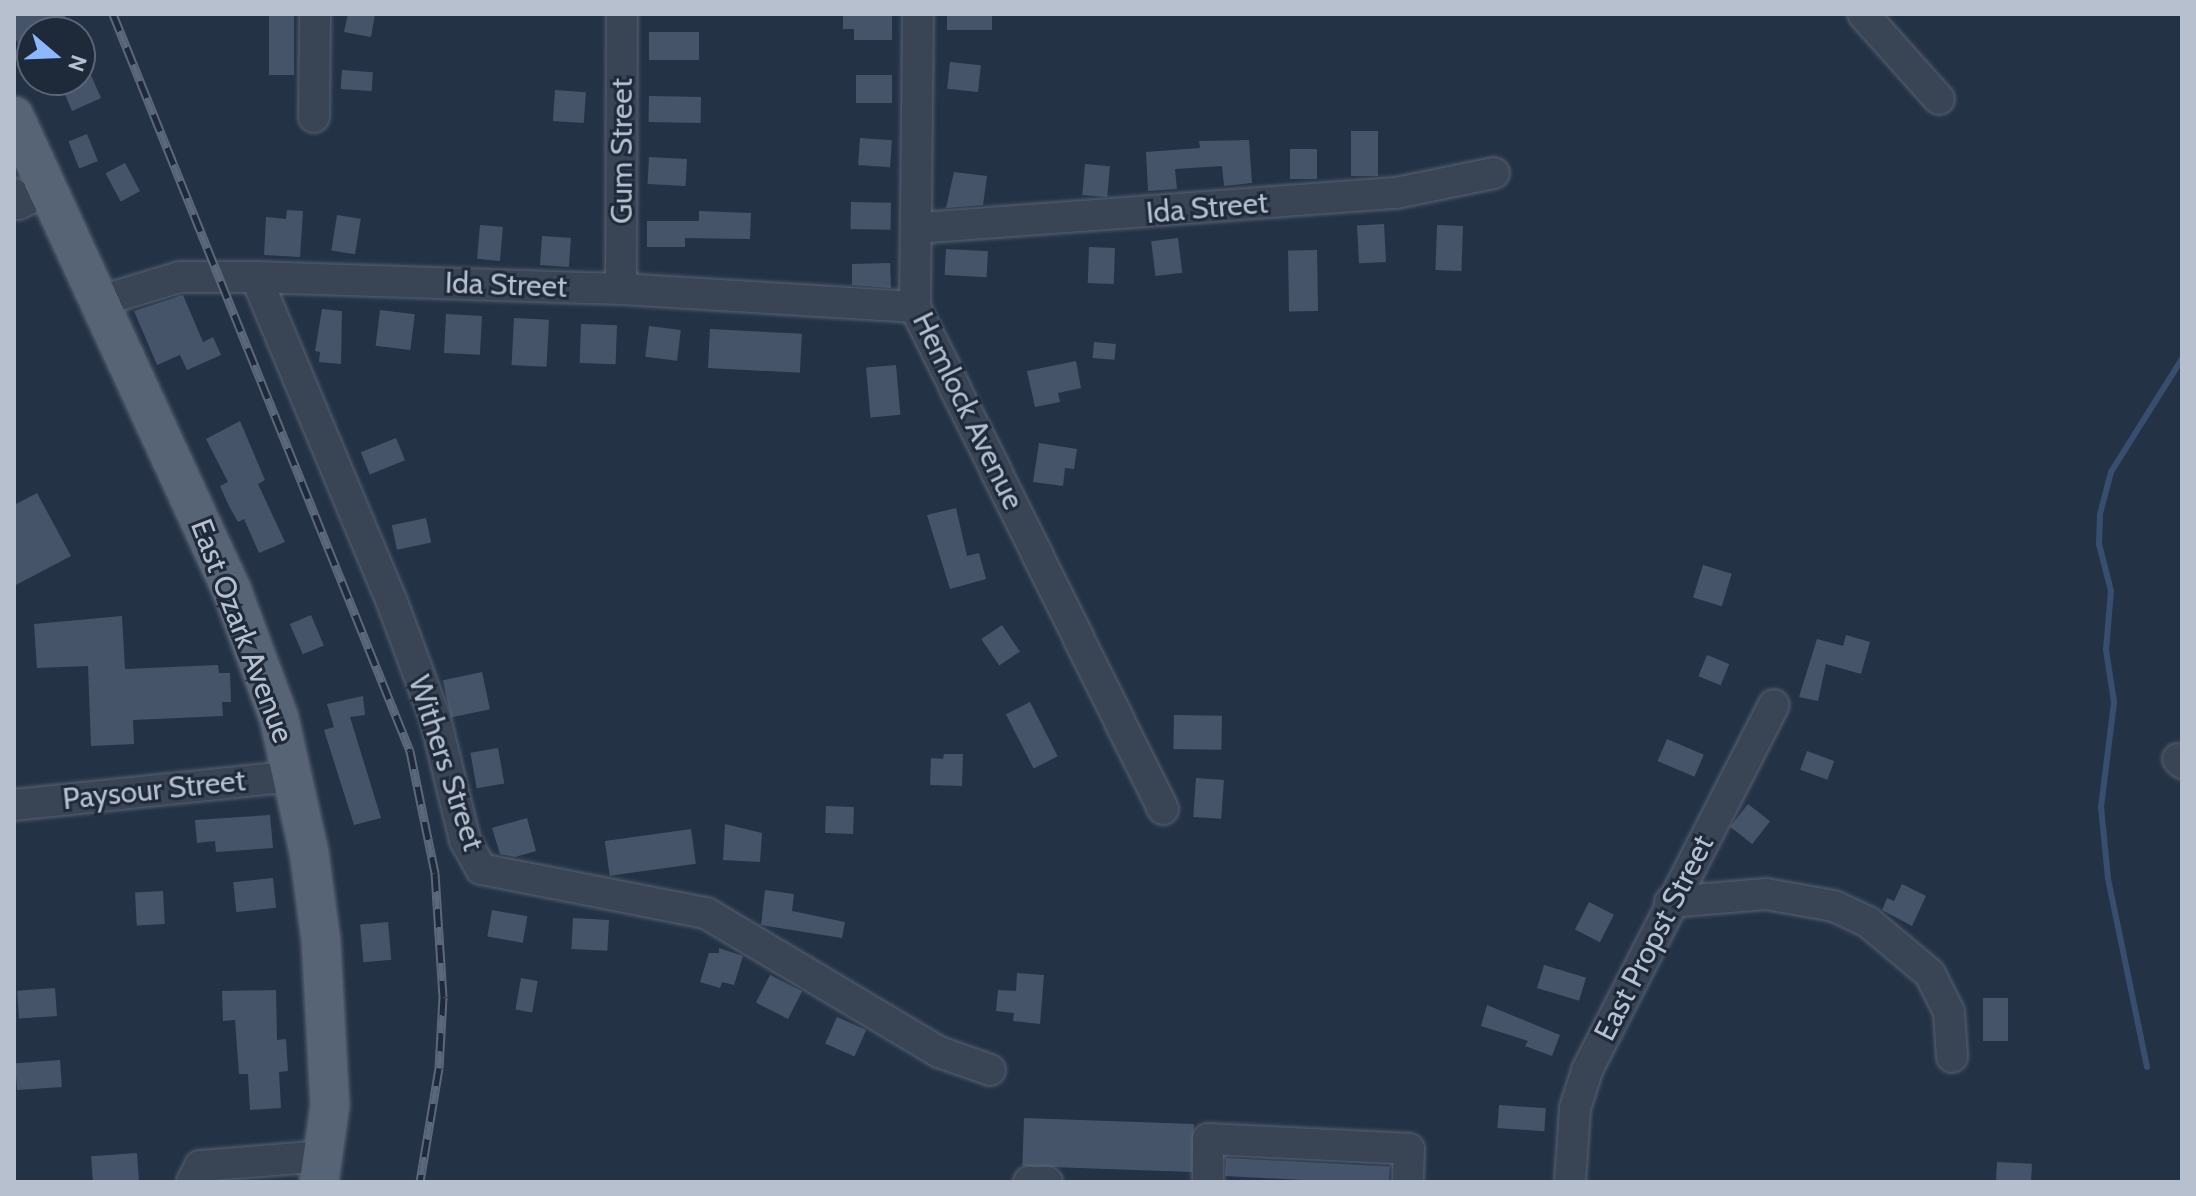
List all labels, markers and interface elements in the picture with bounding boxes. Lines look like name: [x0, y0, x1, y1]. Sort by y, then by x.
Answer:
north arrow: [16, 16, 96, 96]
text: N: [62, 52, 93, 75]
street label: Gum Street: [604, 78, 640, 224]
street label: Ida Street: [1145, 185, 1269, 231]
street label: Ida Street: [444, 265, 568, 305]
street label: Hemlock Avenue: [905, 307, 1031, 515]
street label: East Ozark Avenue: [183, 514, 301, 748]
street label: Withers Street: [401, 671, 491, 855]
street label: Paysour Street: [61, 763, 247, 817]
street label: East Propst Street: [1587, 829, 1721, 1047]

